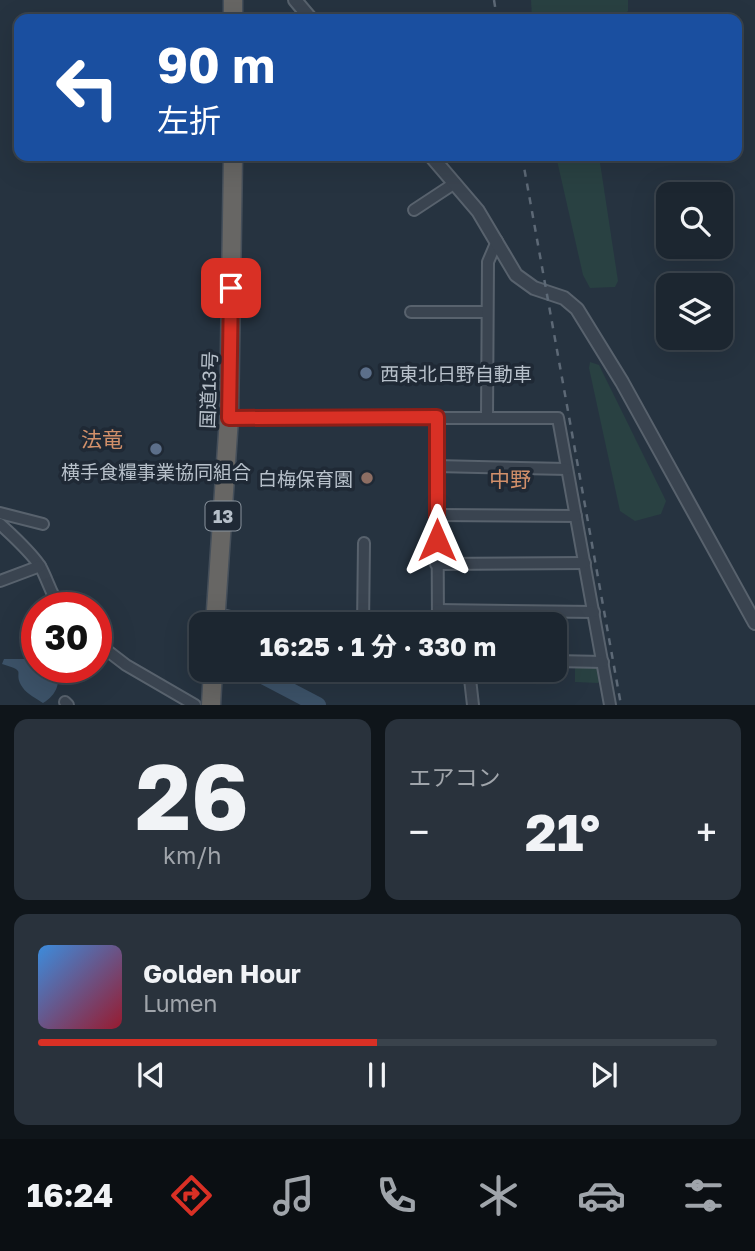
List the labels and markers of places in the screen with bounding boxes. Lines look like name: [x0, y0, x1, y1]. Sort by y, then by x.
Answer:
pin: [201, 258, 261, 318]
place label: 西東北日野自動車: [380, 362, 532, 385]
marker: 西東北日野自動車: [358, 365, 374, 381]
marker: 横手食糧事業協同組合: [148, 441, 164, 457]
place label: 横手食糧事業協同組合: [61, 460, 251, 483]
place label: 白梅保育園: [258, 467, 353, 490]
marker: 白梅保育園: [359, 470, 375, 486]

